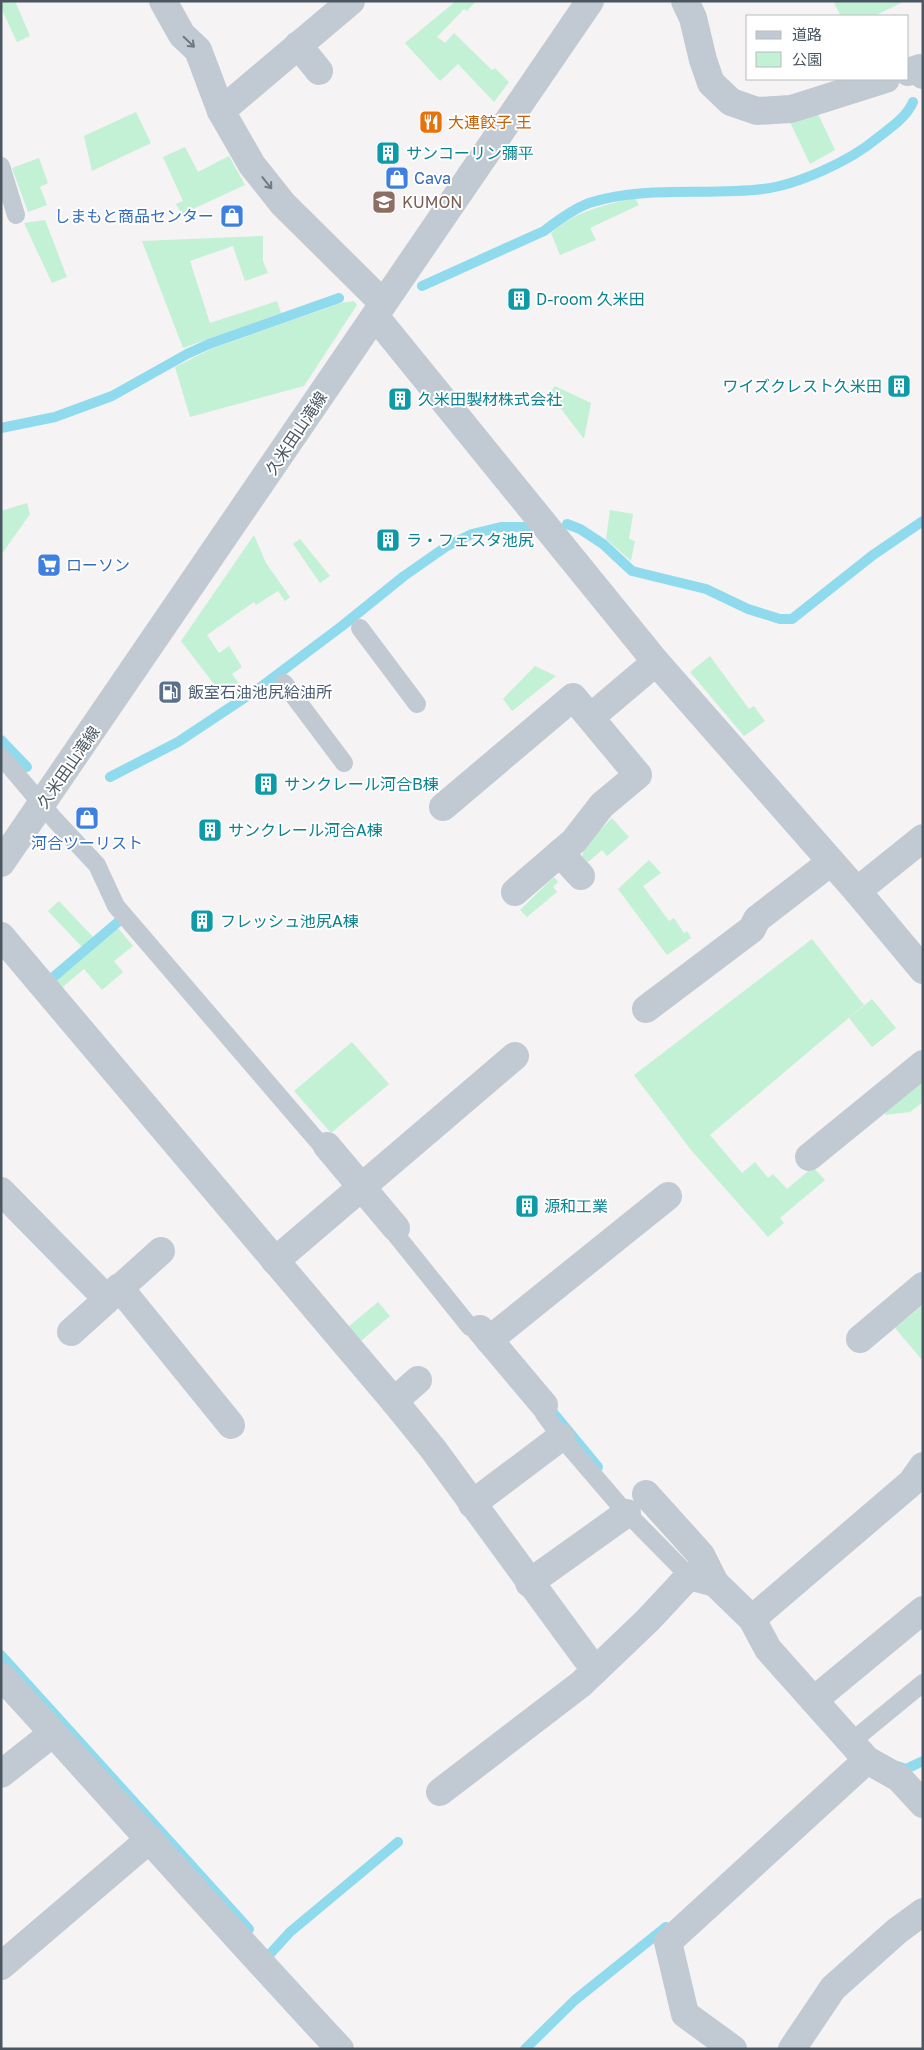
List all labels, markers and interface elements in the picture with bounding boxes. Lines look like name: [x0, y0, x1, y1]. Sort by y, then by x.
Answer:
legend: [746, 15, 909, 80]
text: 道路: [792, 25, 822, 43]
one-way arrow: [183, 36, 195, 48]
text: 公園: [792, 50, 822, 68]
restaurant icon: 大連餃子 王: [418, 109, 444, 135]
place label: 大連餃子 王: [448, 112, 532, 132]
building icon: サンコーリン彌平: [375, 140, 401, 166]
place label: サンコーリン彌平: [406, 143, 534, 163]
shop icon: Cava: [384, 165, 410, 191]
place label: Cava: [414, 168, 451, 188]
one-way arrow: [261, 176, 272, 189]
school or university icon: KUMON: [371, 189, 397, 215]
place label: KUMON: [402, 192, 462, 212]
shop icon: しまもと商品センター: [219, 203, 245, 229]
place label: しまもと商品センター: [54, 206, 214, 226]
building icon: D-room 久米田: [506, 286, 532, 312]
place label: D-room 久米田: [536, 289, 645, 309]
building icon: ワイズクレスト久米田: [886, 373, 912, 399]
place label: ワイズクレスト久米田: [722, 376, 882, 396]
building icon: 久米田製材株式会社: [387, 386, 413, 412]
street label: 久米田山滝線: [261, 388, 331, 478]
place label: 久米田製材株式会社: [418, 389, 562, 409]
building icon: ラ・フェスタ池尻: [375, 527, 401, 553]
place label: ラ・フェスタ池尻: [406, 530, 534, 550]
supermarket icon: ローソン: [36, 552, 62, 578]
place label: ローソン: [66, 555, 130, 575]
fuel station icon: 飯室石油池尻給油所: [157, 679, 183, 705]
place label: 飯室石油池尻給油所: [188, 682, 332, 702]
street label: 久米田山滝線: [32, 722, 104, 812]
building icon: サンクレール河合B棟: [253, 771, 279, 797]
place label: サンクレール河合B棟: [284, 774, 439, 794]
shop icon: 河合ツーリスト: [74, 805, 100, 831]
building icon: サンクレール河合A棟: [197, 817, 223, 843]
place label: サンクレール河合A棟: [228, 820, 383, 840]
place label: 河合ツーリスト: [31, 833, 143, 853]
building icon: フレッシュ池尻A棟: [189, 908, 215, 934]
place label: フレッシュ池尻A棟: [220, 911, 359, 931]
building icon: 源和工業: [514, 1193, 540, 1219]
place label: 源和工業: [544, 1196, 608, 1216]

